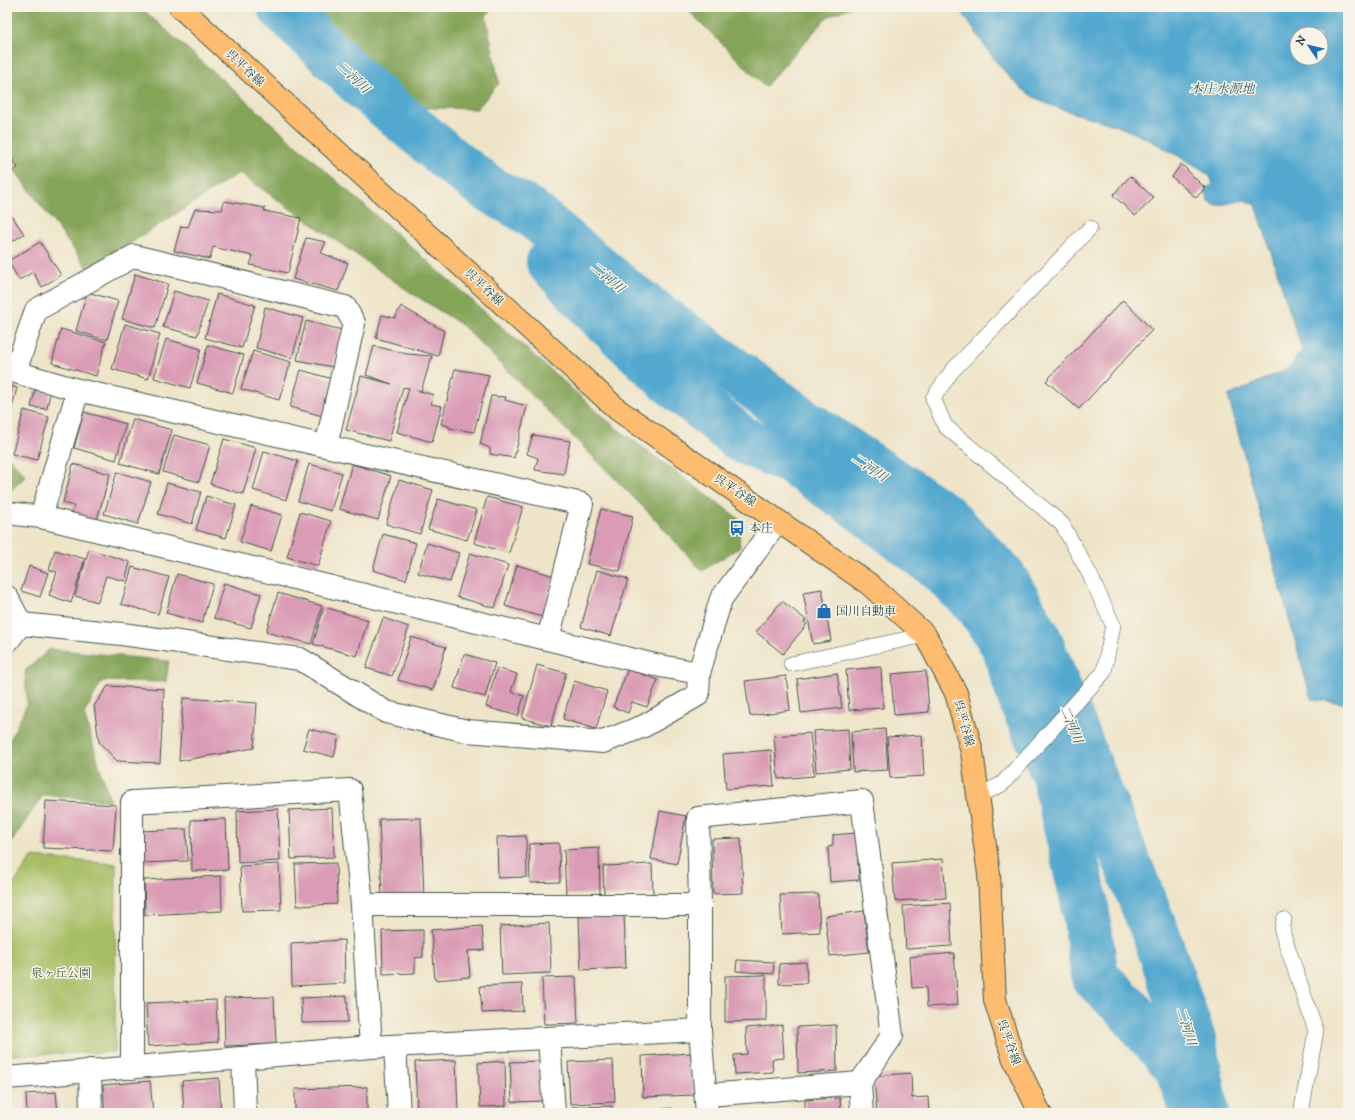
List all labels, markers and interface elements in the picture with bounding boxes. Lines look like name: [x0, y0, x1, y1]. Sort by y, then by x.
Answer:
north arrow: [1289, 26, 1329, 66]
text: N: [1293, 33, 1310, 49]
street label: 呉平谷線: [222, 47, 267, 90]
water label: 二河川: [334, 59, 374, 98]
water label: 本庄水源地: [1189, 81, 1256, 97]
water label: 二河川: [587, 259, 629, 298]
street label: 呉平谷線: [461, 266, 506, 309]
water label: 二河川: [849, 450, 892, 486]
street label: 呉平谷線: [711, 471, 759, 510]
bus stop icon: 本庄: [728, 519, 746, 537]
place label: 本庄: [749, 521, 773, 536]
shop icon: 国川自動車: [815, 602, 833, 620]
place label: 国川自動車: [836, 604, 896, 619]
street label: 呉平谷線: [950, 698, 977, 748]
water label: 二河川: [1056, 703, 1087, 747]
park label: 泉ヶ丘公園: [31, 966, 91, 981]
water label: 二河川: [1173, 1005, 1200, 1049]
street label: 呉平谷線: [993, 1017, 1024, 1067]

